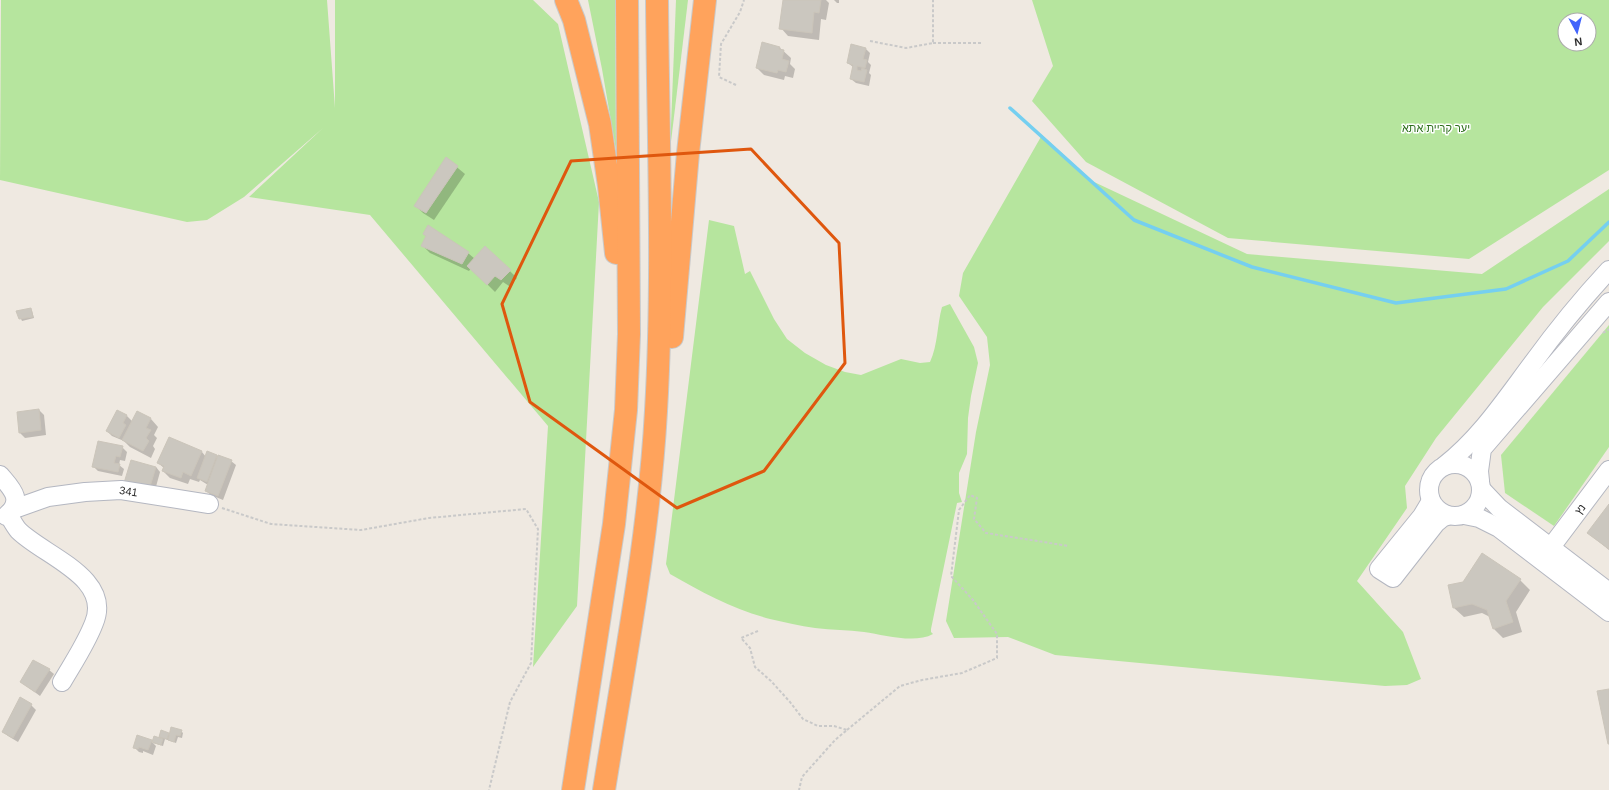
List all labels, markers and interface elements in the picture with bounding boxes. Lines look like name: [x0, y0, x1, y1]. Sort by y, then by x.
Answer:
north arrow: [1557, 12, 1597, 52]
text: N: [1573, 35, 1583, 48]
park label: יער קריית אתא: [1402, 122, 1470, 134]
street label: 341: [119, 484, 139, 499]
street label: נץ: [1572, 501, 1588, 517]

